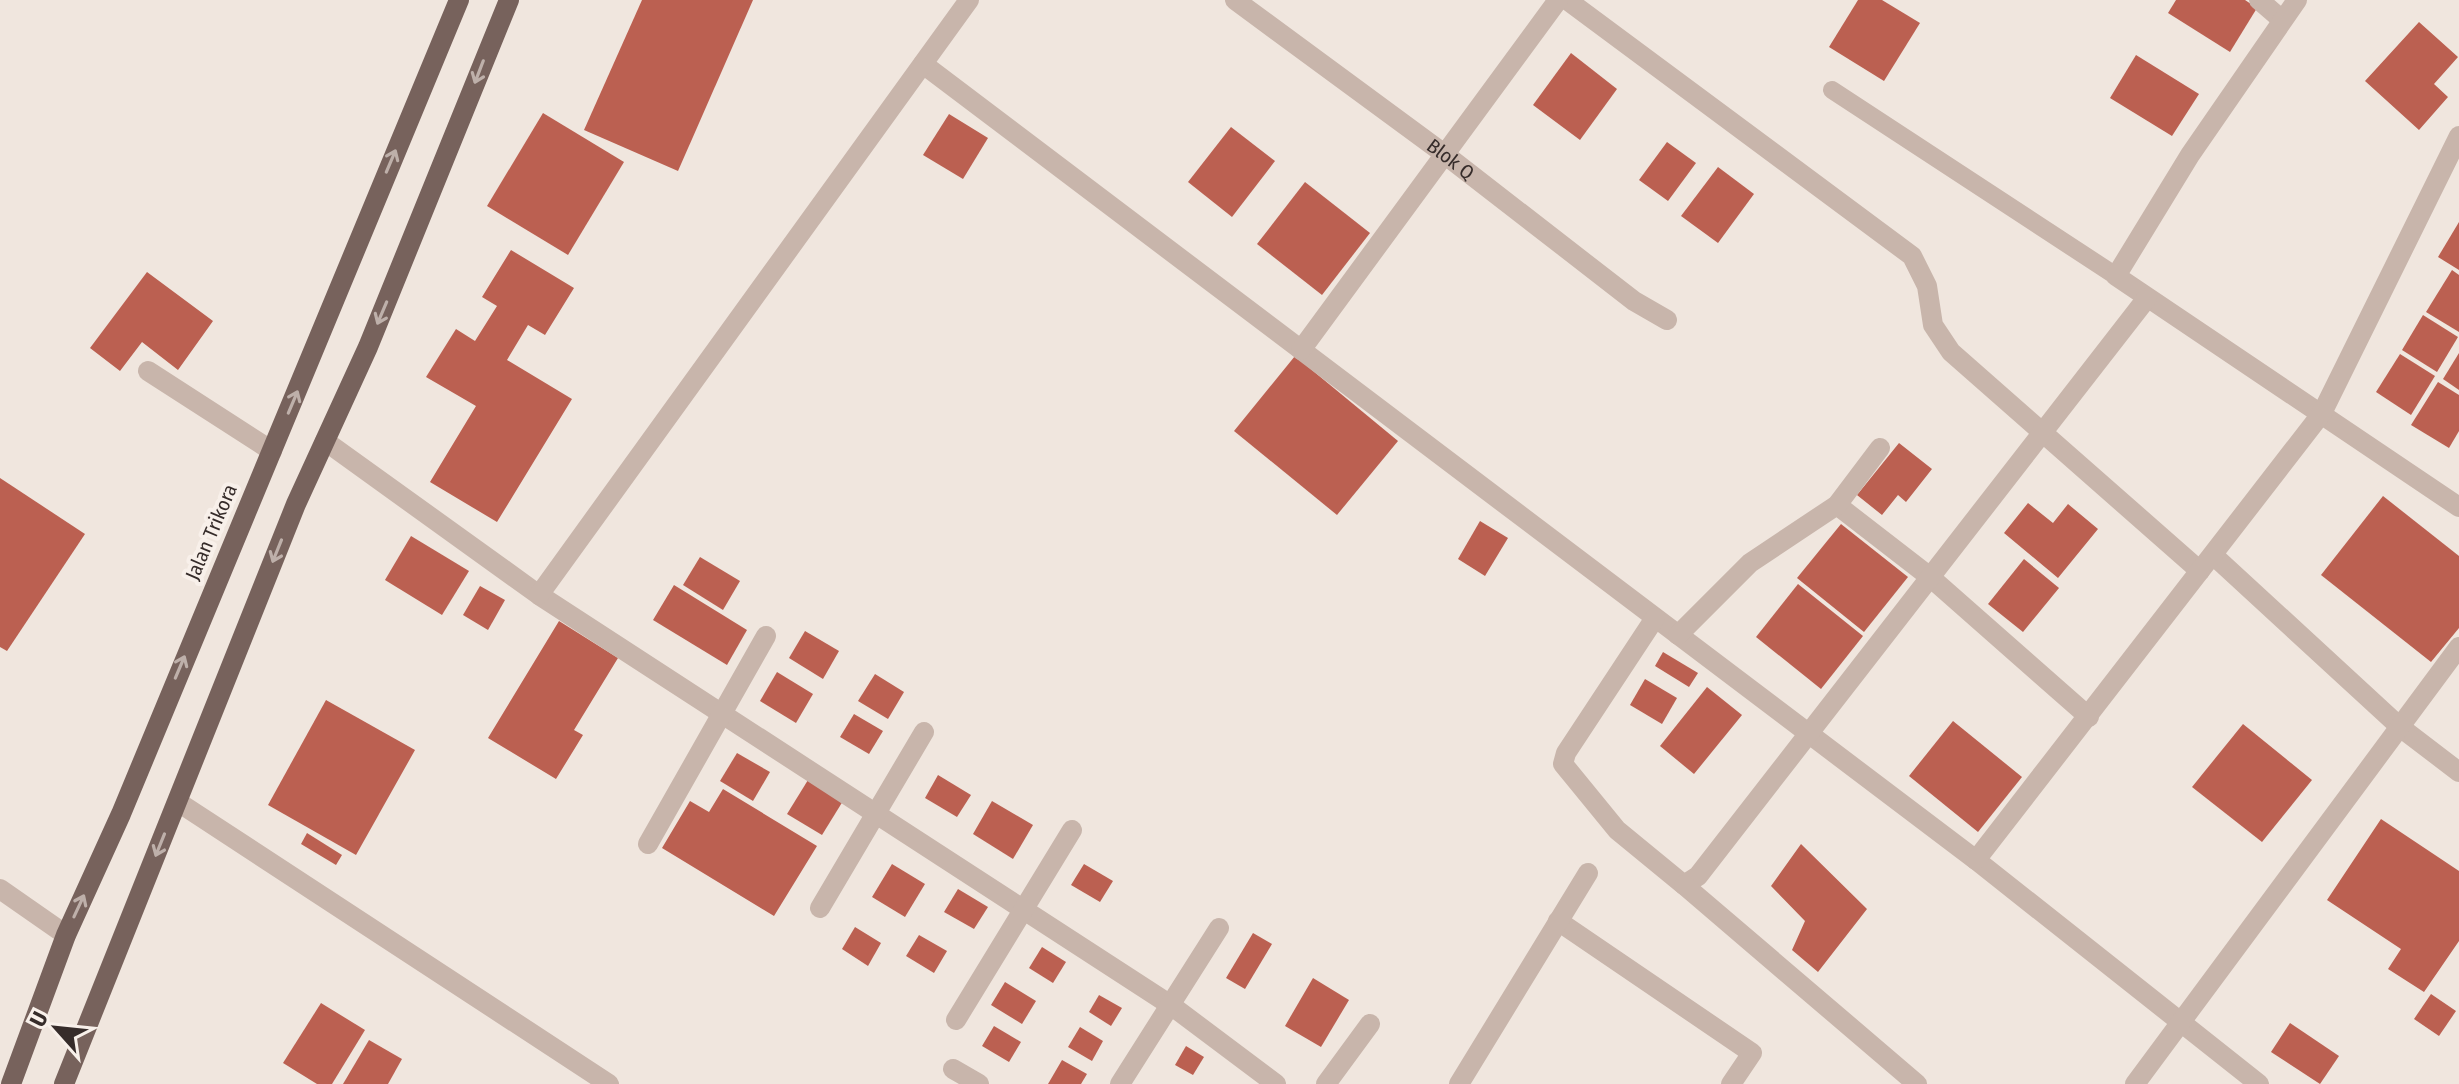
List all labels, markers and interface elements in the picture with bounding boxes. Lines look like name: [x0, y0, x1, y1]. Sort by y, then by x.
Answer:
one-way arrow: [471, 59, 485, 84]
street label: Blok Q: [1422, 133, 1479, 185]
one-way arrow: [385, 149, 400, 174]
one-way arrow: [374, 300, 388, 325]
one-way arrow: [286, 390, 301, 415]
street label: Jalan Trikora: [180, 480, 242, 584]
one-way arrow: [269, 538, 283, 563]
one-way arrow: [173, 655, 188, 680]
one-way arrow: [152, 832, 167, 857]
one-way arrow: [72, 895, 87, 919]
north arrow: [16, 988, 96, 1068]
text: U: [24, 1007, 54, 1031]

